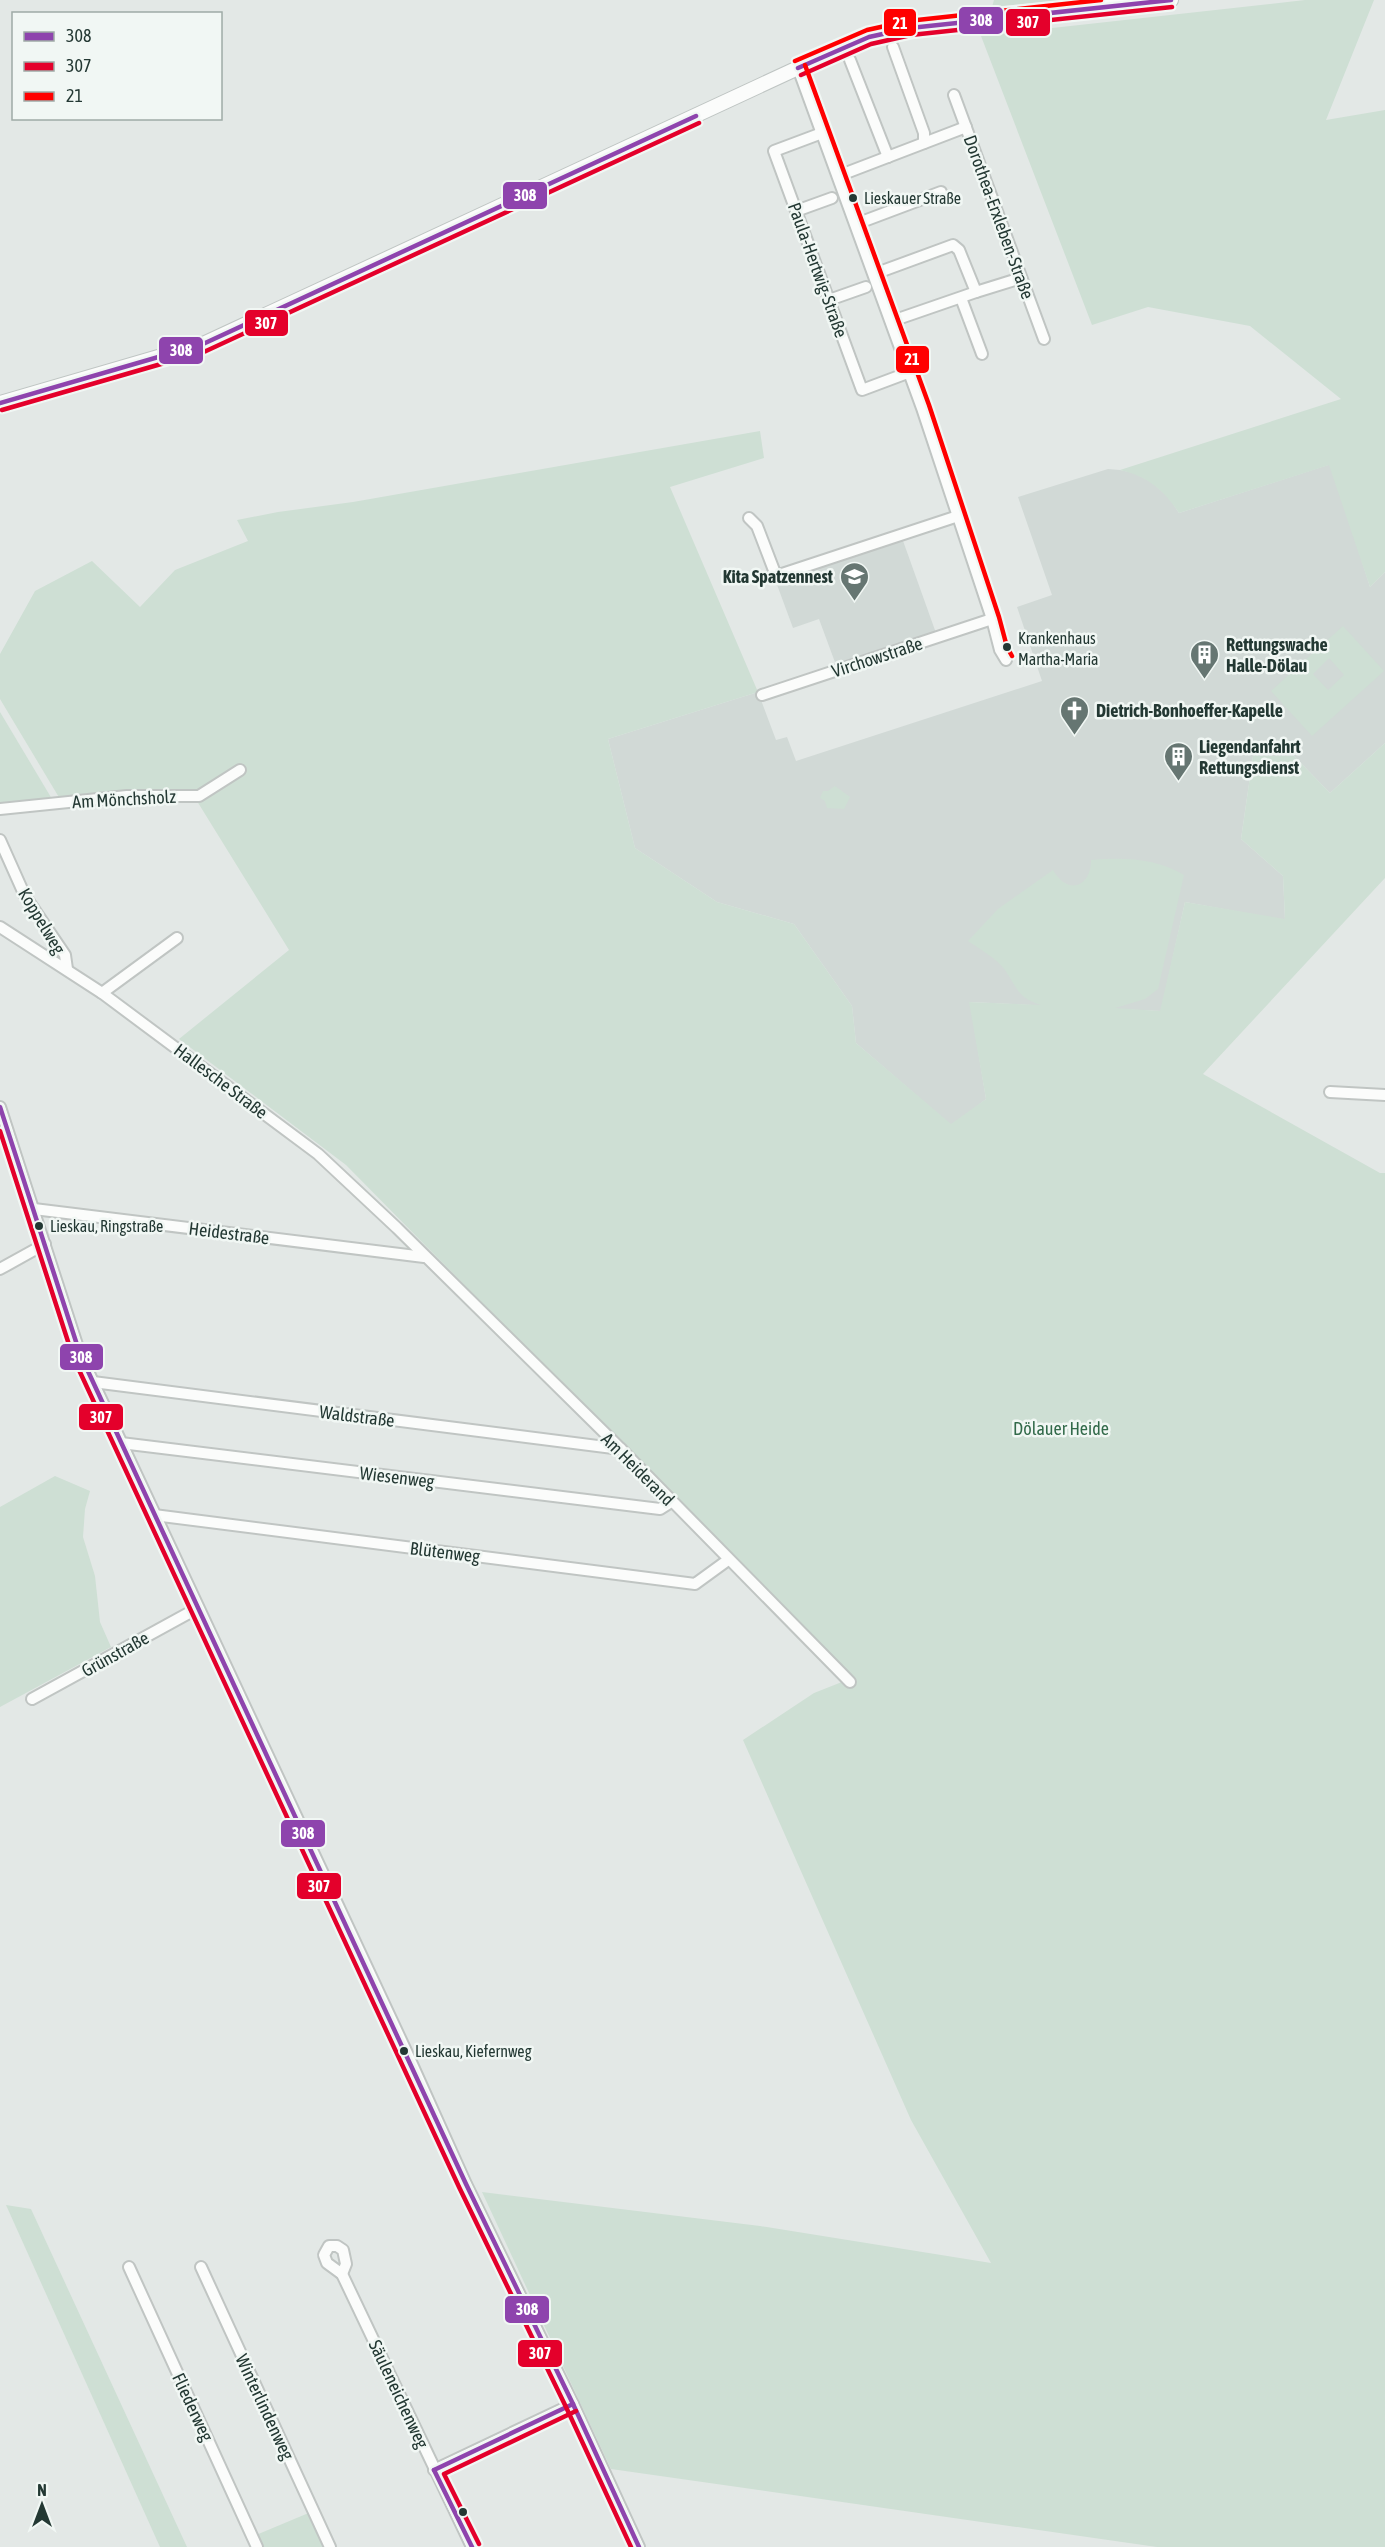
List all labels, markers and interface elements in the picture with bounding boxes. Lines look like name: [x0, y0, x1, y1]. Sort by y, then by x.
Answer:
line badge: 308: [958, 6, 1004, 35]
line badge: 21: [883, 8, 917, 37]
line badge: 307: [1005, 8, 1051, 37]
text: 308: [970, 11, 993, 29]
legend: [12, 12, 222, 120]
text: 307: [1017, 13, 1039, 31]
text: 21: [892, 14, 908, 32]
text: 308: [66, 25, 91, 46]
text: 307: [66, 55, 91, 76]
text: 21: [66, 85, 83, 106]
street label: Dorothea-Erxleben-Straße: [960, 132, 1038, 302]
line badge: 308: [502, 181, 548, 210]
text: 308: [514, 186, 537, 204]
place label: Lieskauer Straße: [864, 189, 961, 207]
marker: Lieskauer Straße: [847, 192, 859, 204]
street label: Paula-Hertwig-Straße: [784, 200, 852, 340]
line badge: 307: [244, 309, 289, 337]
text: 307: [255, 314, 277, 332]
line badge: 308: [158, 336, 204, 365]
text: 308: [170, 341, 193, 359]
line badge: 21: [895, 345, 930, 374]
text: 21: [904, 350, 920, 368]
school or university icon: Kita Spatzennest: [838, 560, 870, 602]
place label: Kita Spatzennest: [723, 566, 834, 587]
place label: Krankenhaus Martha-Maria: [1018, 629, 1099, 668]
street label: Virchowstraße: [829, 632, 925, 682]
place label: Rettungswache Halle-Dölau: [1226, 634, 1328, 676]
building icon: Rettungswache Halle-Dölau: [1189, 638, 1221, 680]
marker: Krankenhaus Martha-Maria: [1001, 641, 1013, 653]
church icon: Dietrich-Bonhoeffer-Kapelle: [1059, 694, 1091, 736]
place label: Dietrich-Bonhoeffer-Kapelle: [1096, 700, 1283, 721]
place label: Liegendanfahrt Rettungsdienst: [1199, 736, 1301, 778]
building icon: Liegendanfahrt Rettungsdienst: [1162, 740, 1194, 782]
street label: Am Mönchsholz: [72, 786, 177, 812]
street label: Koppelweg: [14, 884, 70, 958]
street label: Hallesche Straße: [170, 1039, 272, 1123]
place label: Lieskau, Ringstraße: [50, 1217, 163, 1236]
street label: Heidestraße: [188, 1218, 270, 1248]
marker: Lieskau, Ringstraße: [33, 1220, 45, 1232]
line badge: 308: [59, 1343, 104, 1371]
text: 308: [70, 1348, 93, 1366]
street label: Waldstraße: [318, 1401, 396, 1431]
line badge: 307: [78, 1403, 124, 1431]
text: 307: [90, 1408, 112, 1426]
park label: Dölauer Heide: [1013, 1418, 1109, 1439]
street label: Am Heiderand: [597, 1428, 679, 1510]
street label: Wiesenweg: [358, 1462, 436, 1492]
street label: Blütenweg: [409, 1537, 481, 1567]
street label: Grünstraße: [78, 1627, 152, 1681]
line badge: 308: [280, 1819, 326, 1848]
text: 308: [292, 1824, 315, 1842]
line badge: 307: [296, 1872, 342, 1900]
text: 307: [308, 1877, 330, 1895]
place label: Lieskau, Kiefernweg: [415, 2042, 532, 2061]
marker: Lieskau, Kiefernweg: [398, 2045, 410, 2057]
line badge: 308: [504, 2295, 550, 2324]
text: 308: [516, 2300, 539, 2318]
street label: Säuleneichenweg: [365, 2336, 433, 2452]
line badge: 307: [517, 2339, 563, 2368]
text: 307: [529, 2344, 551, 2362]
street label: Winterlindenweg: [231, 2351, 299, 2463]
street label: Fliederweg: [168, 2370, 218, 2445]
north arrow: [12, 2475, 72, 2535]
text: N: [37, 2481, 47, 2499]
unlabelled marker: [457, 2506, 469, 2518]

